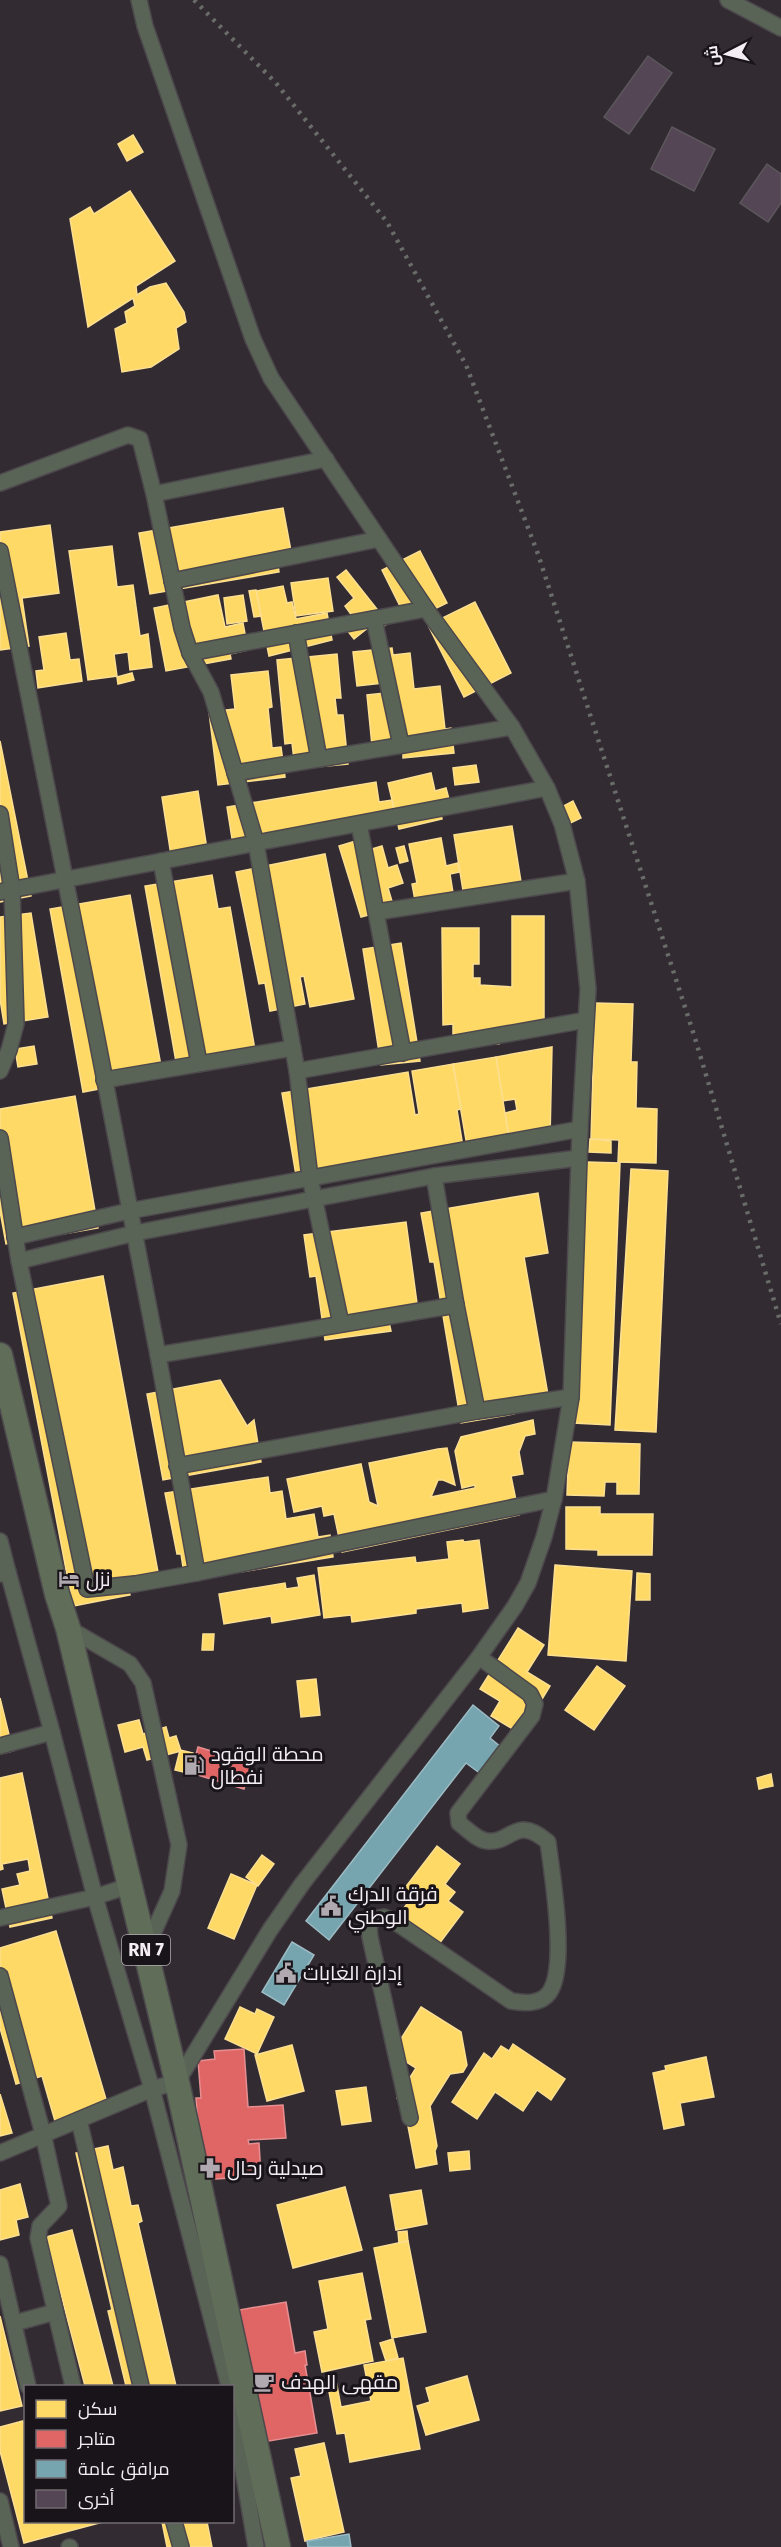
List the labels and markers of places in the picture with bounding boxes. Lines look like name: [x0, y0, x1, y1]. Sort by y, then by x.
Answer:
hotel icon: نزل: [57, 1567, 81, 1591]
place label: نزل: [86, 1567, 111, 1592]
place label: محطة الوقود نفطال: [211, 1742, 324, 1790]
fuel station icon: محطة الوقود نفطال: [182, 1753, 206, 1777]
place label: فرقة الدرك الوطني: [348, 1882, 438, 1933]
public building icon: فرقة الدرك الوطني: [319, 1894, 343, 1918]
public building icon: إدارة الغابات: [274, 1961, 298, 1985]
place label: إدارة الغابات: [303, 1961, 402, 1986]
pharmacy icon: صيدلية رحال: [198, 2156, 222, 2180]
place label: صيدلية رحال: [227, 2156, 324, 2181]
cafe icon: مقهى الهدف: [252, 2370, 276, 2394]
place label: مقهى الهدف: [281, 2370, 398, 2395]

